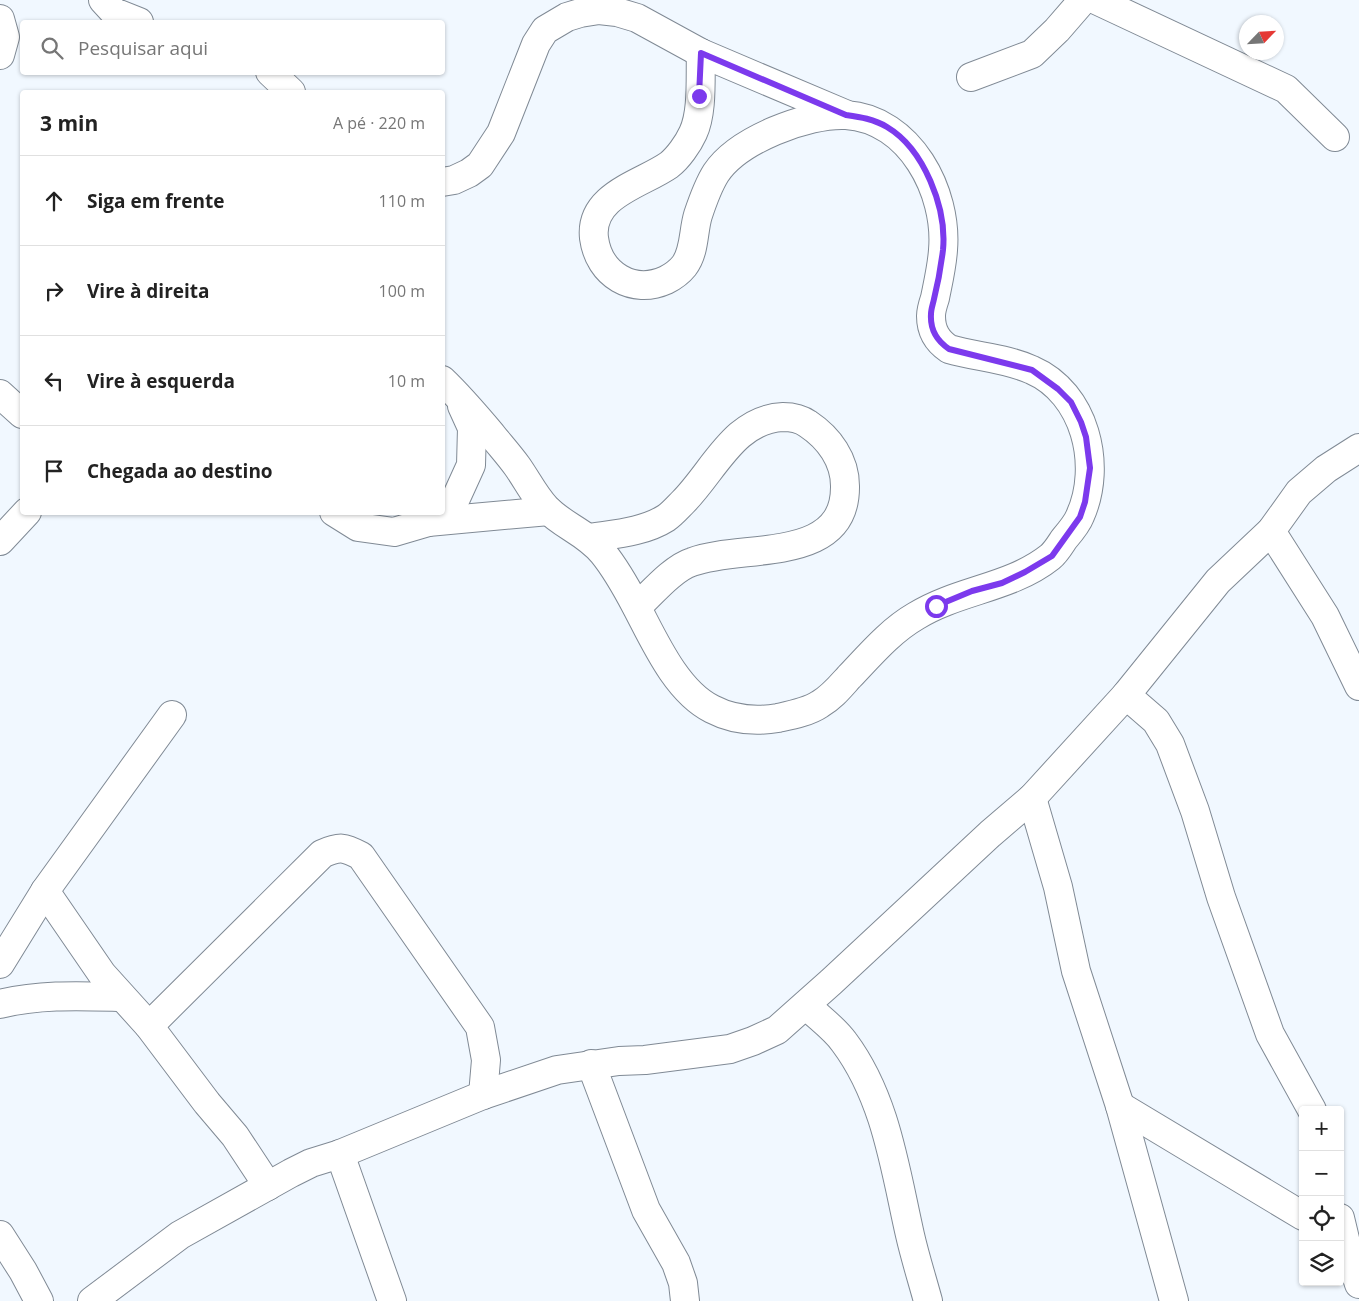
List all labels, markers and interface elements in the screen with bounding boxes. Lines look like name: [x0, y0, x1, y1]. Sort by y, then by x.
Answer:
north arrow: [1239, 15, 1284, 60]
search box: [20, 20, 445, 75]
icon: search: [38, 34, 66, 62]
text: Pesquisar aqui: [78, 35, 208, 61]
route end: [688, 85, 711, 108]
text: 3 min: [40, 109, 98, 137]
text: A pé · 220 m: [333, 112, 425, 134]
icon: ahead: [40, 187, 68, 215]
text: Siga em frente: [87, 188, 224, 214]
text: 110 m: [379, 190, 425, 212]
icon: right: [40, 277, 68, 305]
text: Vire à direita: [87, 278, 210, 304]
text: 100 m: [379, 280, 425, 302]
icon: left: [40, 367, 68, 395]
text: Vire à esquerda: [87, 368, 235, 394]
text: 10 m: [388, 370, 425, 392]
icon: arrive: [40, 457, 68, 485]
text: Chegada ao destino: [87, 458, 273, 484]
route start: [925, 595, 948, 618]
map controls: [1299, 1106, 1344, 1286]
button: +: [1299, 1106, 1344, 1151]
button: −: [1299, 1151, 1344, 1196]
button: locate: [1299, 1196, 1344, 1241]
button: layers: [1299, 1241, 1344, 1286]

